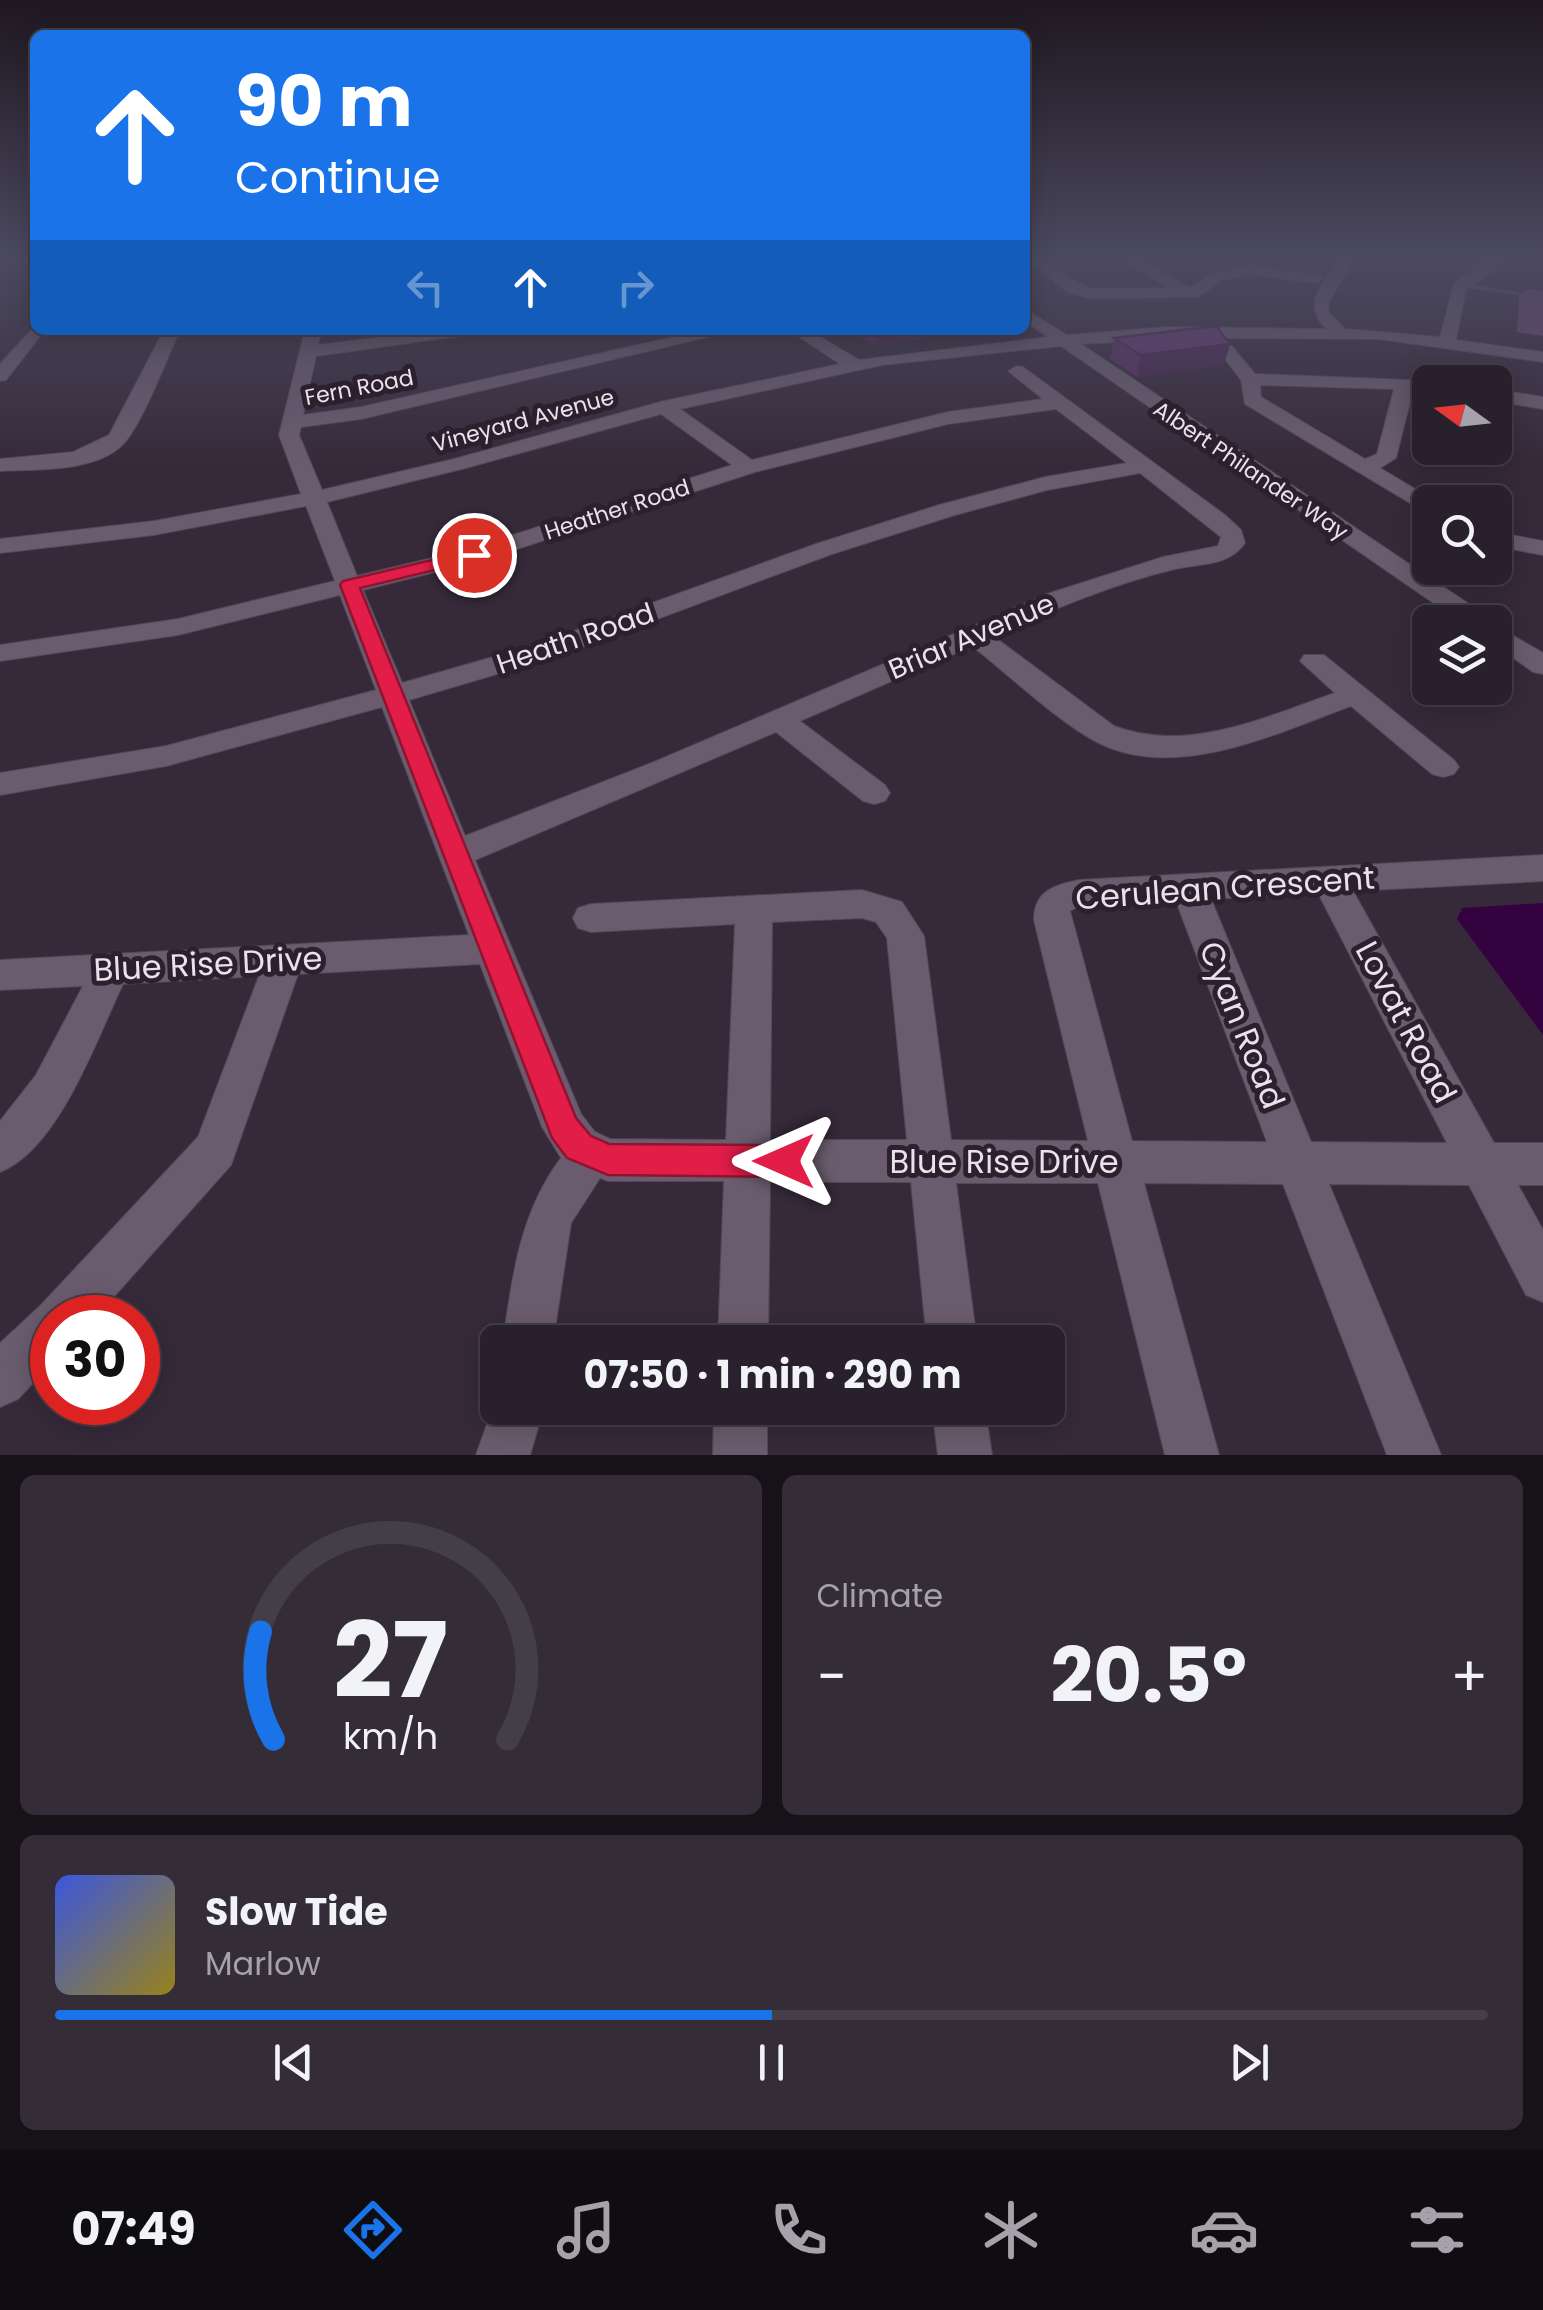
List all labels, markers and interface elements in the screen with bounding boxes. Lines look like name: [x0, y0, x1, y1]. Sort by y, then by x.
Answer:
text: 90 m: [235, 52, 413, 151]
icon: ahead: [70, 70, 200, 200]
text: Continue: [235, 146, 440, 209]
icon: left: [398, 260, 453, 315]
icon: ahead: [503, 260, 558, 315]
icon: right: [608, 260, 663, 315]
street label: Fern Road: [302, 362, 416, 413]
north arrow: [1412, 365, 1512, 465]
map controls: [1412, 365, 1512, 705]
street label: Vineyard Avenue: [429, 381, 617, 460]
street label: Albert Philander Way: [1147, 394, 1355, 548]
street label: Heather Road: [541, 471, 694, 548]
button: search: [1412, 485, 1512, 585]
pin: [432, 513, 517, 598]
icon: arrive: [447, 528, 502, 583]
street label: Briar Avenue: [882, 584, 1060, 689]
street label: Heath Road: [491, 593, 659, 684]
button: layers: [1412, 605, 1512, 705]
street label: Cerulean Crescent: [1074, 855, 1376, 920]
street label: Lovat Road: [1345, 933, 1468, 1111]
street label: Blue Rise Drive: [92, 935, 323, 992]
street label: Cyan Road: [1189, 935, 1296, 1115]
position arrow: [732, 1109, 836, 1213]
street label: Blue Rise Drive: [890, 1139, 1119, 1184]
speed limit sign: 30: [30, 1295, 160, 1425]
text: 07:50 · 1 min · 290 m: [584, 1348, 961, 1401]
text: Climate: [817, 1573, 943, 1618]
text: 27: [333, 1588, 448, 1733]
text: 20.5°: [1050, 1623, 1247, 1728]
text: −: [817, 1638, 847, 1715]
text: +: [1450, 1638, 1488, 1715]
text: km/h: [343, 1711, 438, 1762]
text: Slow Tide: [205, 1885, 388, 1938]
text: Marlow: [205, 1941, 321, 1986]
icon: previous: [266, 2035, 321, 2090]
icon: pause: [744, 2035, 799, 2090]
icon: next: [1222, 2035, 1277, 2090]
icon: directions: [338, 2195, 408, 2265]
icon: music: [551, 2195, 621, 2265]
icon: phone: [764, 2195, 834, 2265]
icon: climate: [976, 2195, 1046, 2265]
icon: car: [1189, 2195, 1259, 2265]
icon: filters: [1402, 2195, 1472, 2265]
text: 07:49: [71, 2198, 196, 2261]

